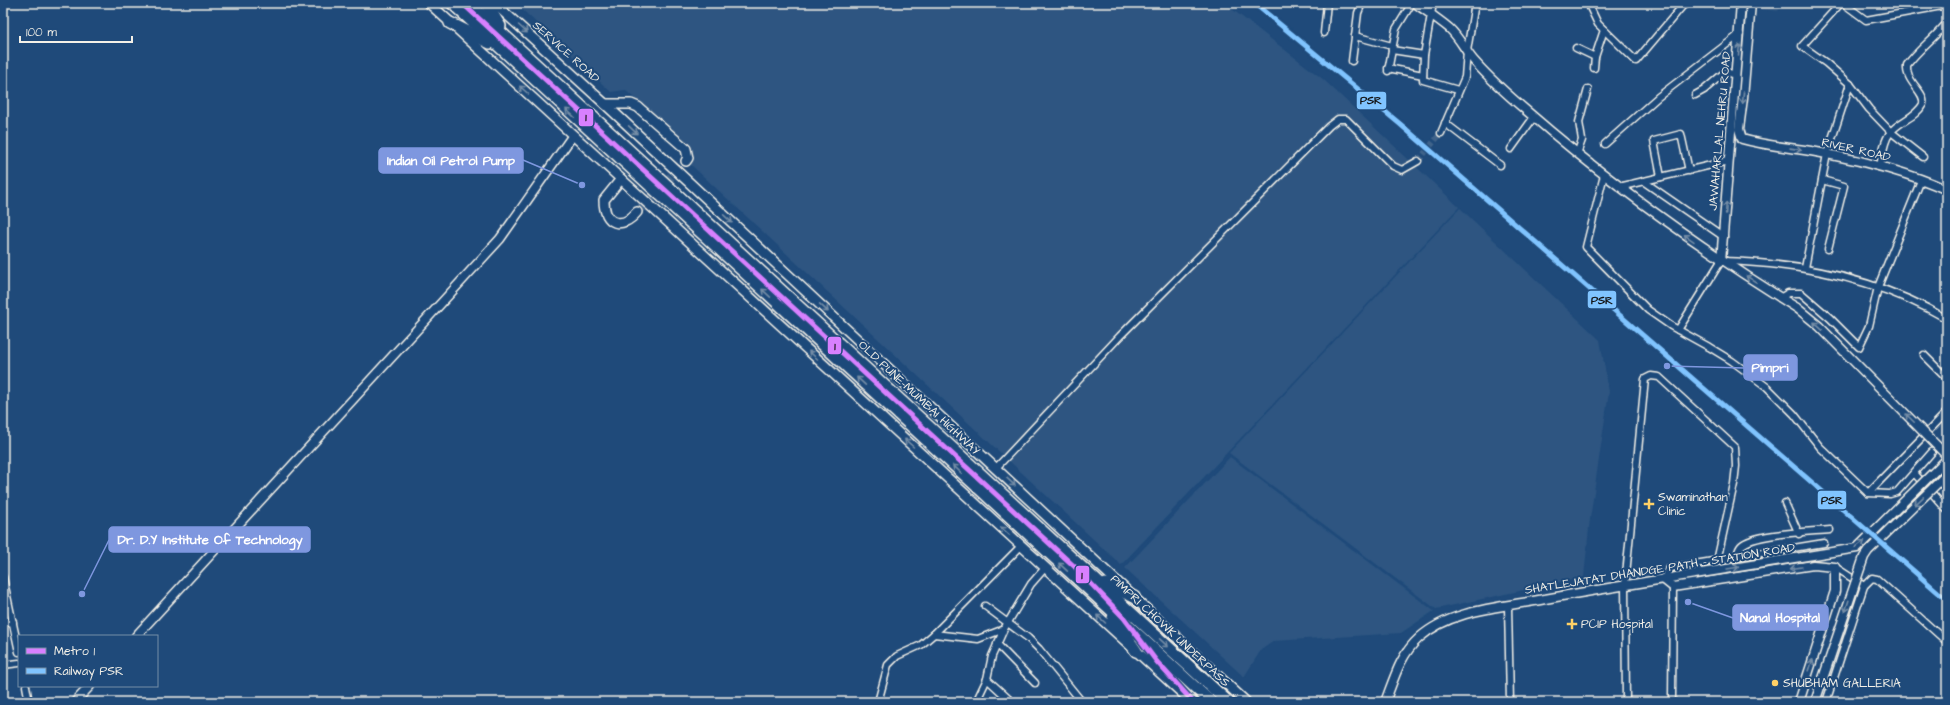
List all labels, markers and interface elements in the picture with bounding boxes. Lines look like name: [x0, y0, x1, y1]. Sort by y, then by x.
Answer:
street label: SERVICE ROAD: [529, 17, 603, 87]
scale bar: [20, 18, 132, 44]
text: 100 m: [26, 24, 57, 41]
one-way arrow: [517, 24, 527, 33]
one-way arrow: [1735, 44, 1742, 57]
street label: JAWAHARLAL NEHRU ROAD: [1705, 51, 1735, 211]
one-way arrow: [519, 85, 529, 95]
line badge: PSR: [1356, 91, 1387, 110]
one-way arrow: [1739, 91, 1747, 104]
text: PSR: [1360, 93, 1382, 108]
one-way arrow: [565, 108, 575, 118]
line badge: 1: [578, 108, 594, 127]
text: 1: [585, 110, 587, 125]
one-way arrow: [628, 125, 638, 135]
street label: RIVER ROAD: [1820, 134, 1892, 166]
one-way arrow: [1789, 145, 1802, 153]
callout: Indian Oil Petrol Pump: [379, 148, 523, 173]
text: Indian Oil Petrol Pump: [387, 152, 516, 171]
one-way arrow: [1722, 202, 1729, 215]
one-way arrow: [723, 214, 733, 223]
one-way arrow: [1684, 234, 1695, 242]
one-way arrow: [1745, 275, 1757, 283]
one-way arrow: [761, 288, 771, 298]
line badge: PSR: [1587, 290, 1617, 309]
text: PSR: [1591, 293, 1613, 308]
one-way arrow: [818, 303, 829, 312]
one-way arrow: [1813, 321, 1823, 331]
line badge: 1: [827, 336, 842, 355]
street label: OLD PUNE–MUMBAI HIGHWAY: [854, 337, 984, 460]
text: 1: [834, 339, 836, 354]
one-way arrow: [808, 351, 819, 360]
callout: Pimpri: [1744, 355, 1797, 380]
text: Pimpri: [1752, 359, 1789, 378]
one-way arrow: [857, 377, 867, 386]
one-way arrow: [1905, 413, 1915, 423]
one-way arrow: [904, 439, 914, 448]
one-way arrow: [952, 465, 962, 474]
one-way arrow: [1006, 477, 1016, 487]
place label: Swaminathan Clinic: [1658, 489, 1728, 520]
line badge: PSR: [1817, 490, 1847, 510]
text: PSR: [1821, 493, 1843, 508]
one-way arrow: [1914, 496, 1924, 506]
marker: Swaminathan Clinic: [1643, 498, 1655, 510]
one-way arrow: [1000, 526, 1010, 536]
callout: Dr. D.Y Institute Of Technology: [109, 527, 310, 552]
text: Dr. D.Y Institute Of Technology: [117, 531, 303, 551]
street label: SHATLEJATAT DHANDGE PATH - STATION ROAD: [1524, 539, 1797, 599]
one-way arrow: [1855, 540, 1866, 548]
one-way arrow: [1058, 562, 1068, 571]
one-way arrow: [1726, 564, 1739, 572]
one-way arrow: [1790, 564, 1803, 572]
line badge: 1: [1075, 565, 1090, 584]
text: 1: [1081, 568, 1083, 583]
street label: PIMPRI CHOWK UNDERPASS: [1106, 571, 1234, 691]
one-way arrow: [1843, 599, 1850, 612]
callout: Nanal Hospital: [1733, 605, 1828, 630]
text: Nanal Hospital: [1740, 609, 1820, 628]
one-way arrow: [1096, 614, 1106, 624]
place label: PCIP Hospital: [1581, 616, 1653, 633]
marker: PCIP Hospital: [1566, 618, 1578, 630]
legend: [18, 635, 158, 687]
one-way arrow: [1159, 638, 1169, 647]
text: Metro 1: [54, 643, 95, 660]
one-way arrow: [1808, 659, 1815, 672]
text: Railway PSR: [54, 663, 123, 681]
place label: SHUBHAM GALLERIA: [1783, 675, 1901, 692]
marker: SHUBHAM GALLERIA: [1770, 678, 1780, 688]

